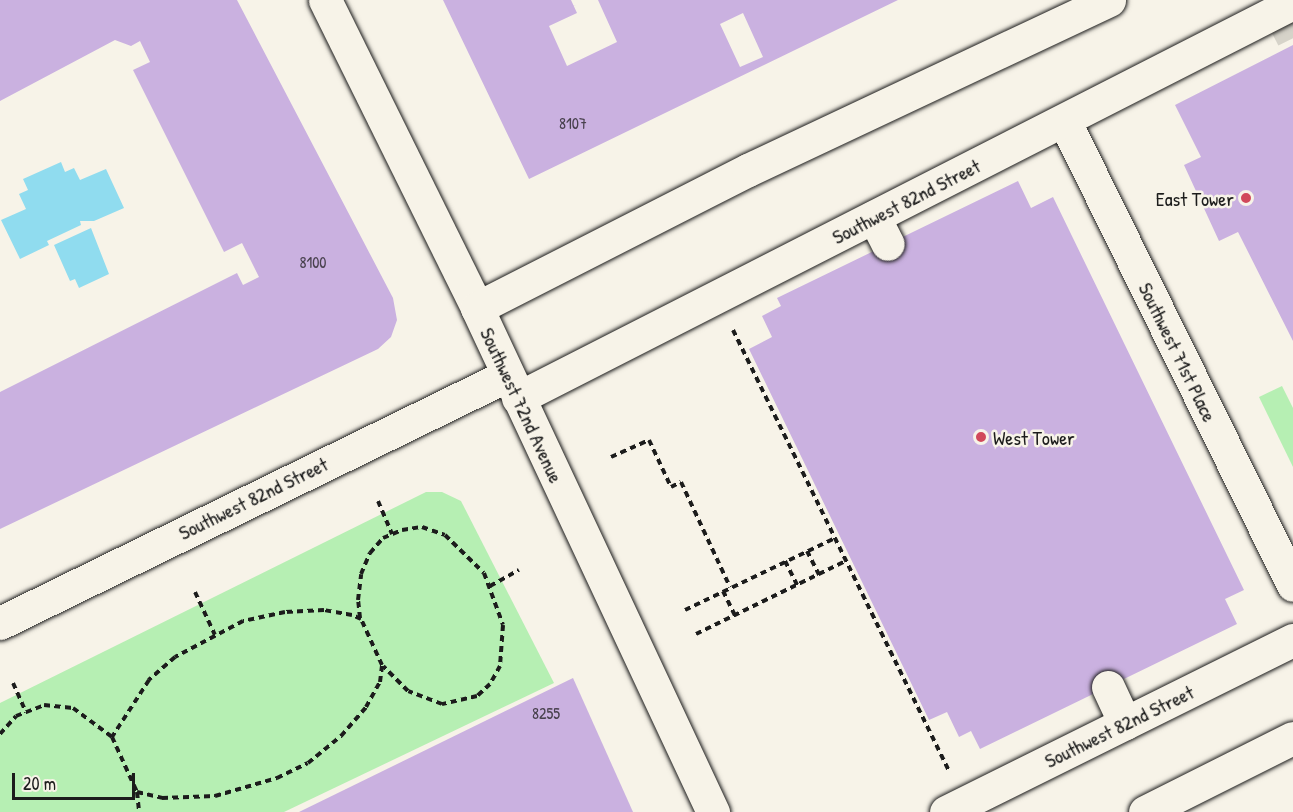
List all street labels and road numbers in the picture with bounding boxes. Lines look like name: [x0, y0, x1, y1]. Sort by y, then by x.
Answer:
street label: Southwest 82nd Street: [828, 153, 984, 249]
street label: Southwest 71st Place: [1134, 279, 1222, 425]
street label: Southwest 72nd Avenue: [476, 324, 568, 486]
street label: Southwest 82nd Street: [175, 452, 331, 544]
street label: Southwest 82nd Street: [1041, 680, 1197, 772]

